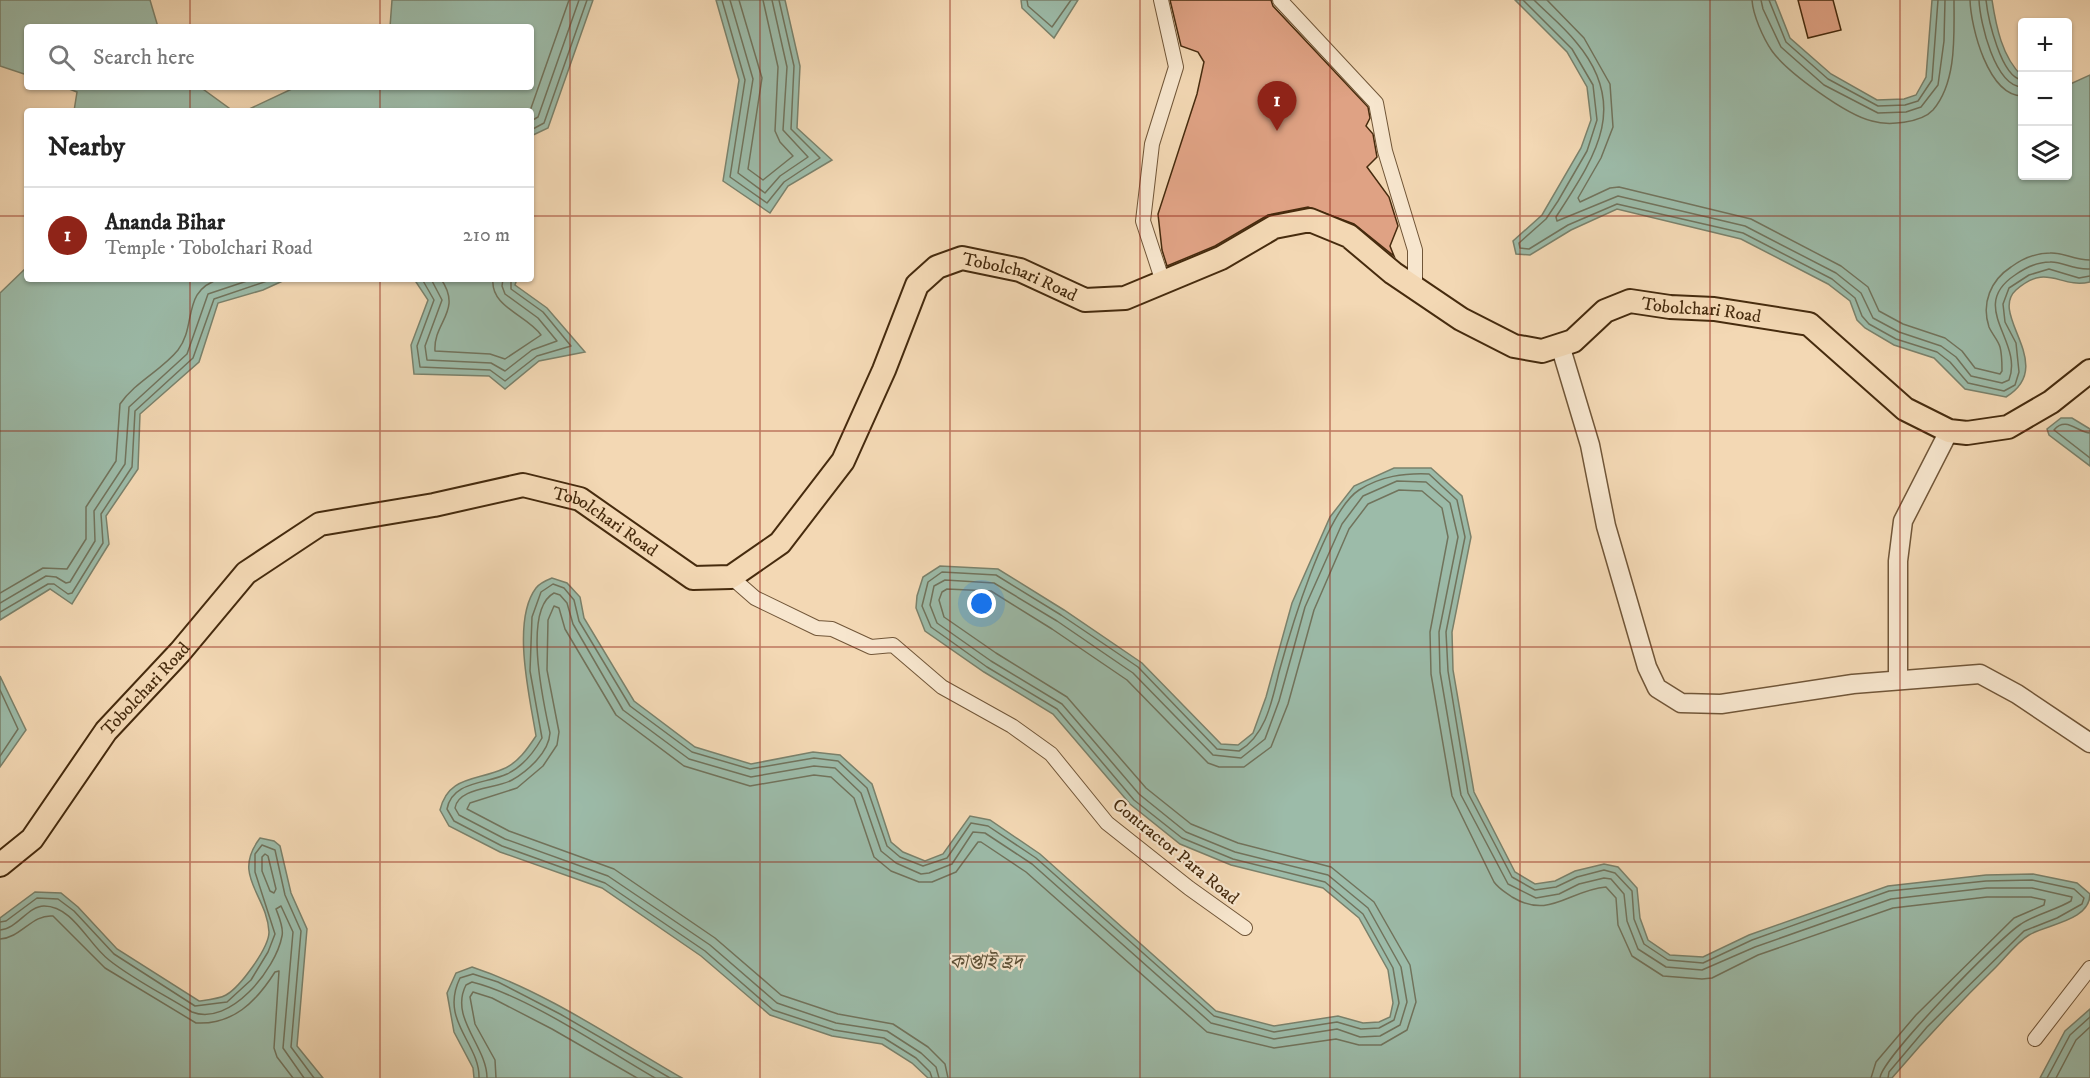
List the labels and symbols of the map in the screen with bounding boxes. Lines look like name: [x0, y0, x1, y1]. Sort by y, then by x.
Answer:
pin: 1: [1258, 82, 1296, 131]
street label: Tobolchari Road: [960, 248, 1080, 307]
street label: Tobolchari Road: [1640, 293, 1763, 328]
street label: Tobolchari Road: [550, 483, 662, 562]
your location: [967, 589, 996, 618]
street label: Tobolchari Road: [97, 638, 195, 741]
street label: Contractor Para Road: [1108, 794, 1243, 910]
water label: কাপ্তাই হ্রদ: [949, 949, 1026, 975]

